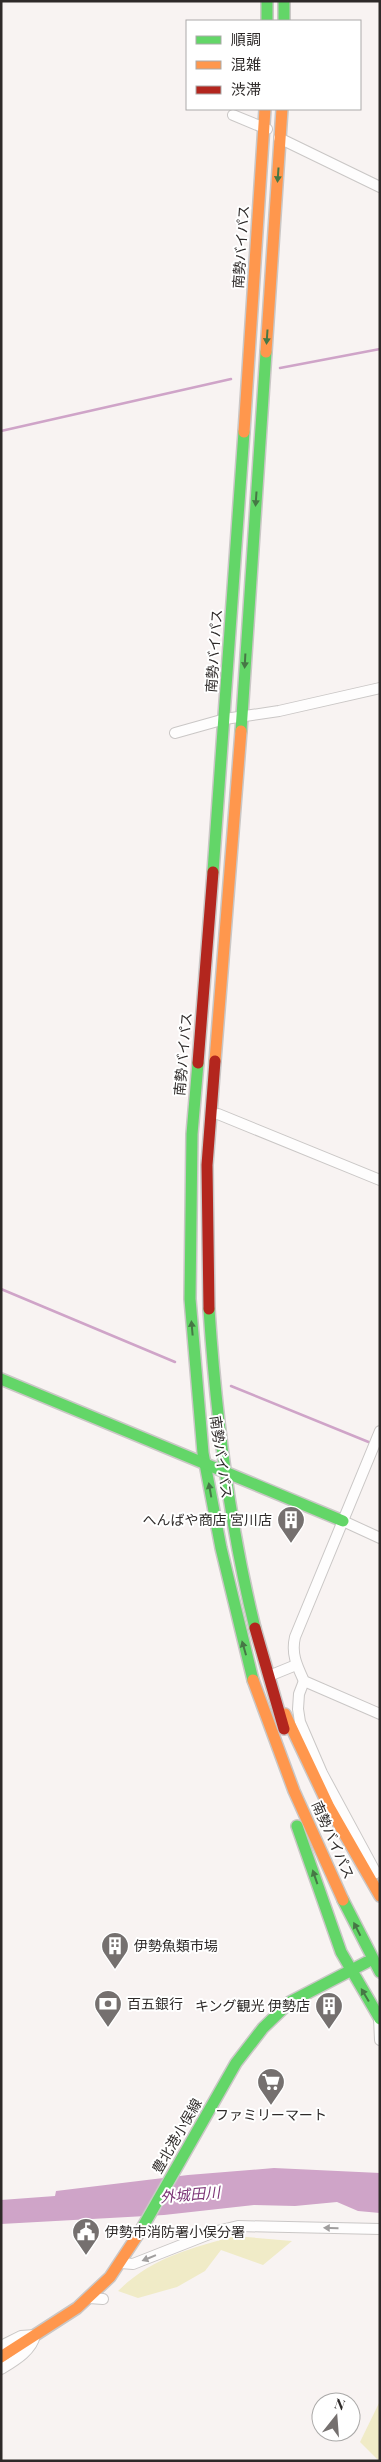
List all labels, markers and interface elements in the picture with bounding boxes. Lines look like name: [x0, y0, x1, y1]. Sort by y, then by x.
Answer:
legend: [186, 20, 361, 110]
text: 順調: [231, 29, 261, 49]
text: 混雑: [231, 54, 261, 74]
text: 渋滞: [231, 79, 261, 99]
one-way arrow: [274, 167, 282, 183]
street label: 南勢バイパス: [228, 205, 253, 289]
one-way arrow: [262, 329, 270, 345]
one-way arrow: [252, 491, 260, 507]
street label: 南勢バイパス: [201, 609, 226, 693]
one-way arrow: [241, 654, 249, 670]
street label: 南勢バイパス: [169, 1011, 196, 1096]
one-way arrow: [188, 1320, 196, 1336]
street label: 南勢バイパス: [206, 1414, 237, 1500]
one-way arrow: [206, 1481, 214, 1497]
building icon: へんばや商店 宮川店: [276, 1505, 306, 1544]
place label: へんばや商店 宮川店: [143, 1510, 272, 1529]
one-way arrow: [240, 1641, 248, 1656]
street label: 南勢バイパス: [308, 1798, 359, 1882]
one-way arrow: [311, 1869, 318, 1884]
one-way arrow: [353, 1921, 361, 1936]
building icon: 伊勢魚類市場: [100, 1931, 130, 1970]
place label: 伊勢魚類市場: [134, 1936, 218, 1955]
bank icon: 百五銀行: [93, 1989, 123, 2028]
one-way arrow: [361, 1989, 370, 2002]
building icon: キング観光 伊勢店: [314, 1991, 344, 2030]
place label: 百五銀行: [127, 1994, 183, 2013]
place label: キング観光 伊勢店: [195, 1996, 310, 2015]
supermarket icon: ファミリーマート: [256, 2067, 286, 2106]
street label: 豊北港小俣線: [147, 2095, 206, 2177]
place label: ファミリーマート: [215, 2105, 327, 2124]
water label: 外城田川: [159, 2181, 223, 2207]
public building icon: 伊勢市消防署小俣分署: [71, 2217, 101, 2256]
place label: 伊勢市消防署小俣分署: [105, 2222, 245, 2241]
one-way arrow: [323, 2224, 339, 2232]
one-way arrow: [142, 2254, 156, 2262]
north arrow: [311, 2392, 361, 2442]
text: N: [332, 2394, 348, 2415]

